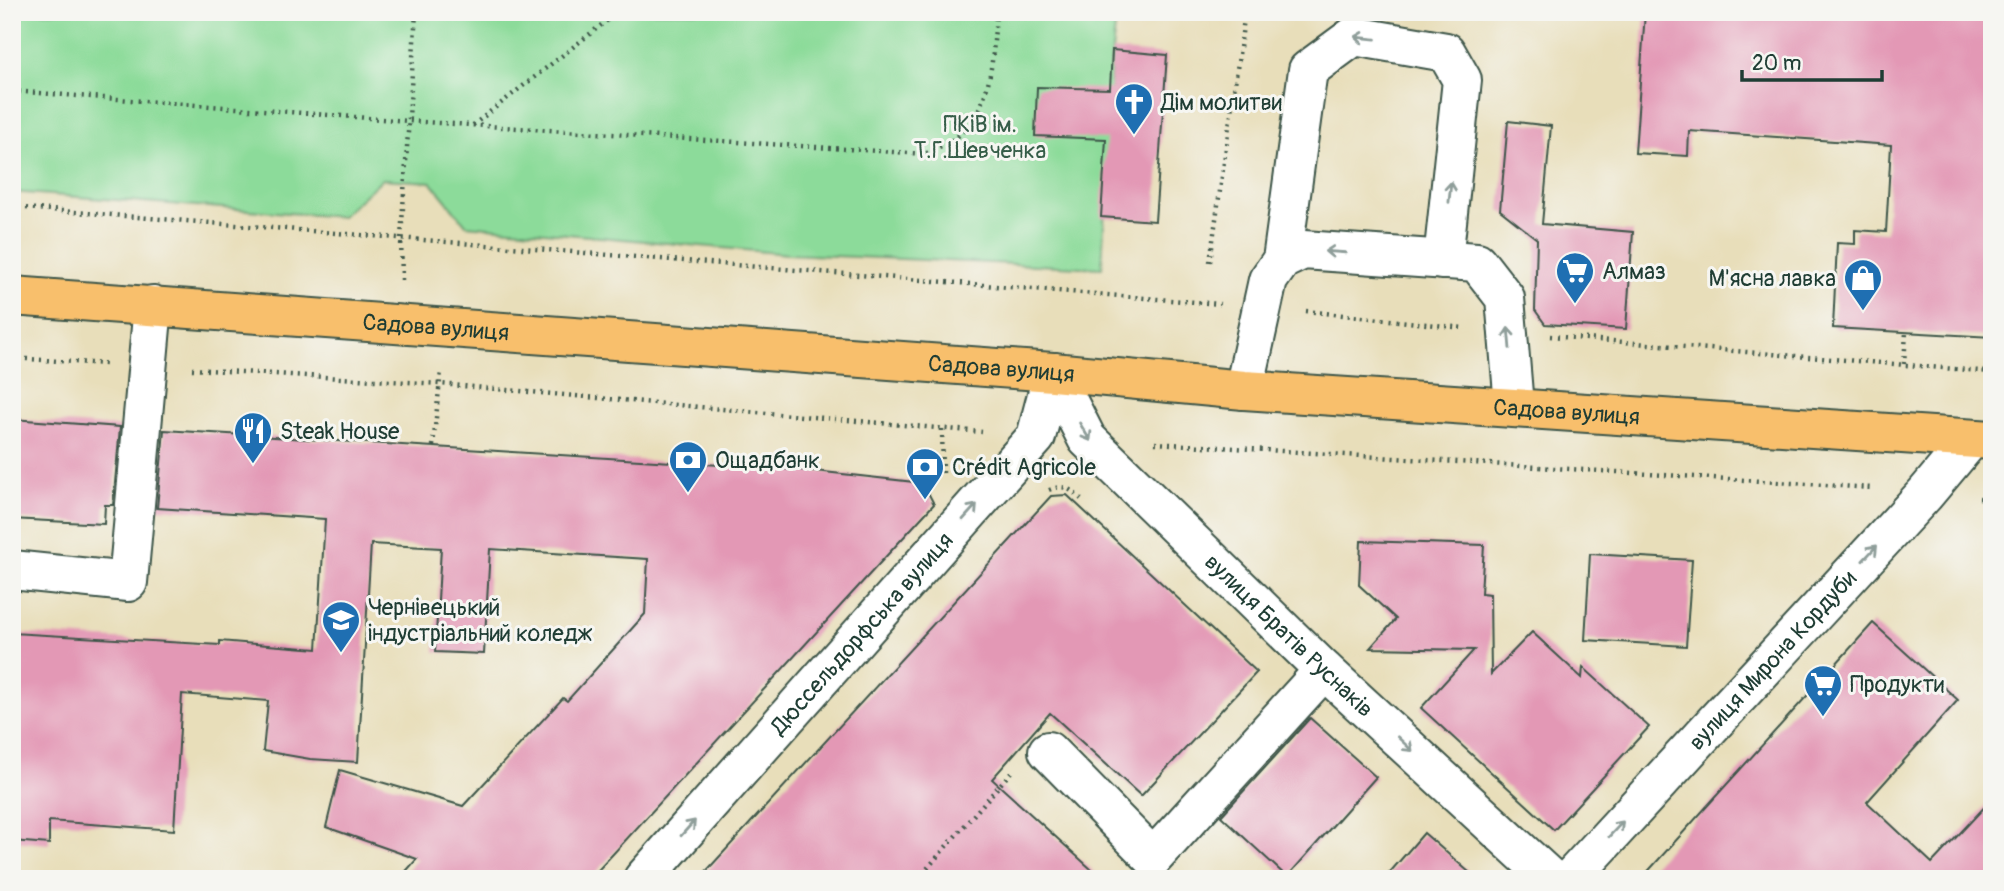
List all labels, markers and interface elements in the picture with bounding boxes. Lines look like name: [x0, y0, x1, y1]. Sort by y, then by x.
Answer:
one-way arrow: [1354, 32, 1376, 45]
scale bar: [1742, 38, 1882, 82]
text: 20 m: [1752, 50, 1801, 77]
church icon: Дім молитви: [1113, 81, 1155, 136]
place label: Дім молитви: [1160, 88, 1282, 117]
park label: ПКіВ ім. Т.Г.Шевченка: [914, 110, 1046, 165]
one-way arrow: [1444, 181, 1457, 204]
one-way arrow: [1325, 245, 1347, 258]
supermarket icon: Алмаз: [1554, 250, 1596, 305]
place label: Алмаз: [1602, 257, 1666, 286]
shop icon: М'ясна лавка: [1842, 257, 1884, 312]
place label: М'ясна лавка: [1709, 264, 1836, 293]
street label: Садова вулиця: [362, 308, 510, 347]
one-way arrow: [1502, 327, 1515, 350]
street label: Садова вулиця: [927, 349, 1076, 389]
street label: Садова вулиця: [1492, 393, 1641, 431]
restaurant icon: Steak House: [232, 410, 274, 465]
place label: Steak House: [280, 417, 400, 446]
one-way arrow: [1078, 422, 1092, 442]
bank icon: Ощадбанк: [667, 439, 709, 494]
place label: Ощадбанк: [715, 446, 820, 475]
bank icon: Crédit Agricole: [904, 446, 946, 501]
place label: Crédit Agricole: [952, 453, 1097, 482]
one-way arrow: [962, 503, 978, 521]
street label: Дюссельдорфська вулиця: [764, 526, 960, 741]
one-way arrow: [1862, 544, 1878, 562]
street label: вулиця Братів Руснаків: [1198, 548, 1380, 723]
street label: вулиця Мирона Кордуби: [1682, 564, 1863, 756]
place label: Чернівецький індустріальний коледж: [368, 593, 592, 648]
school or university icon: Чернівецький індустріальний коледж: [320, 599, 362, 654]
supermarket icon: Продукти: [1802, 663, 1844, 718]
place label: Продукти: [1850, 670, 1944, 699]
one-way arrow: [1396, 736, 1413, 753]
one-way arrow: [680, 819, 696, 837]
one-way arrow: [1608, 821, 1625, 838]

